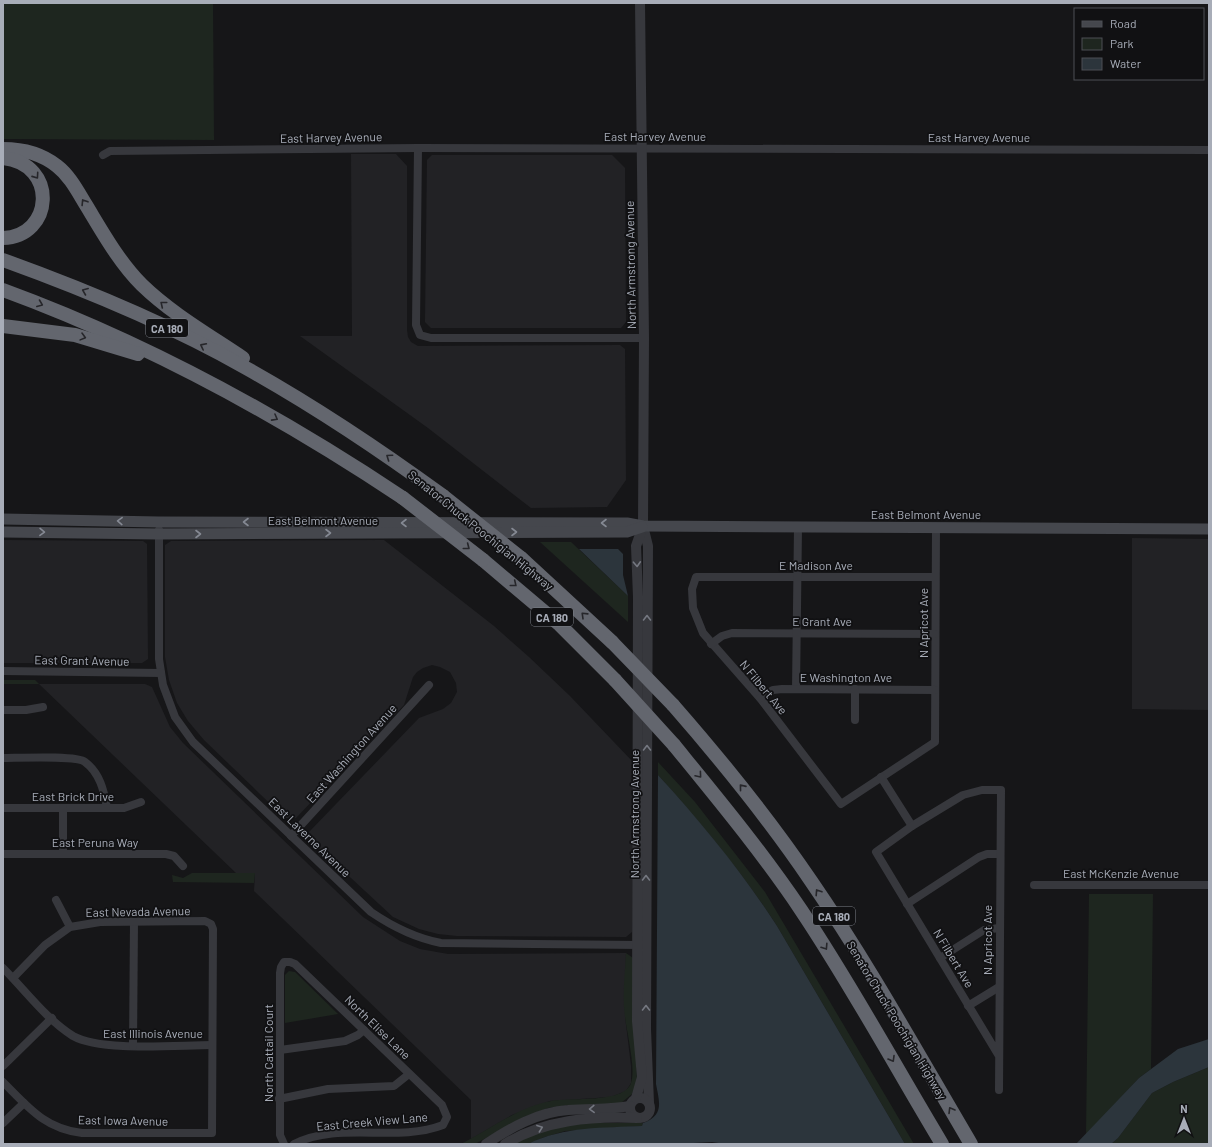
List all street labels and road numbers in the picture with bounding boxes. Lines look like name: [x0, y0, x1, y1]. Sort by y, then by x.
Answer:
street label: East Harvey Avenue: [280, 129, 382, 145]
street label: East Harvey Avenue: [604, 129, 706, 143]
street label: East Harvey Avenue: [928, 130, 1030, 144]
street label: North Armstrong Avenue: [622, 201, 638, 329]
road number: CA 180: [146, 319, 188, 337]
street label: Senator Chuck Poochigian Highway: [406, 467, 557, 593]
street label: East Belmont Avenue: [871, 507, 981, 521]
street label: East Belmont Avenue: [268, 513, 378, 527]
street label: E Madison Ave: [779, 558, 853, 572]
street label: N Apricot Ave: [916, 588, 930, 658]
road number: CA 180: [531, 608, 573, 626]
street label: E Grant Ave: [792, 614, 852, 628]
street label: East Grant Avenue: [34, 652, 130, 668]
street label: N Filbert Ave: [737, 657, 791, 717]
street label: E Washington Ave: [800, 670, 892, 684]
street label: East Washington Avenue: [303, 701, 399, 805]
street label: North Armstrong Avenue: [627, 750, 641, 878]
street label: East Brick Drive: [32, 789, 114, 803]
street label: East Laverne Avenue: [266, 794, 354, 880]
street label: East Peruna Way: [52, 835, 139, 849]
street label: East McKenzie Avenue: [1063, 866, 1179, 880]
street label: East Nevada Avenue: [85, 903, 191, 919]
street label: N Apricot Ave: [980, 905, 994, 975]
road number: CA 180: [813, 907, 855, 925]
street label: N Filbert Ave: [931, 926, 977, 990]
street label: Senator Chuck Poochigian Highway: [844, 938, 950, 1102]
street label: North Elise Lane: [342, 992, 414, 1062]
street label: North Cattail Court: [261, 1004, 275, 1102]
street label: East Illinois Avenue: [103, 1026, 203, 1040]
street label: East Creek View Lane: [316, 1109, 428, 1133]
street label: East Iowa Avenue: [78, 1112, 168, 1128]

